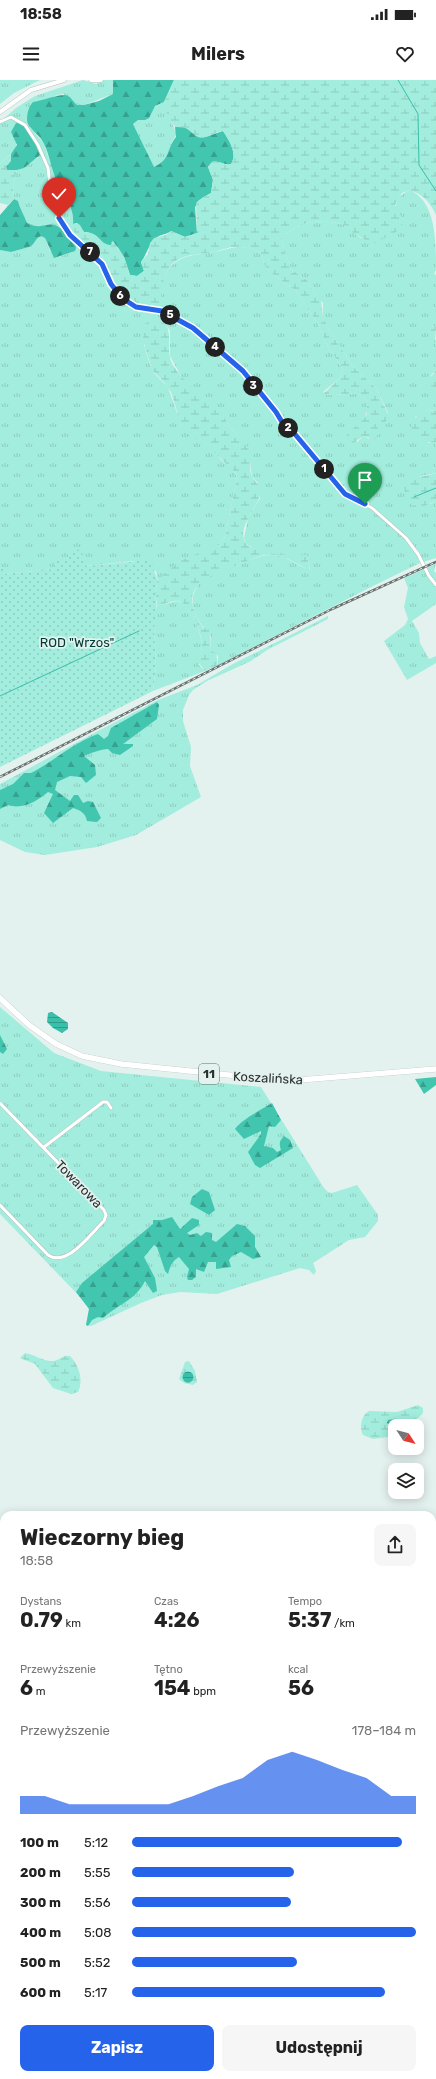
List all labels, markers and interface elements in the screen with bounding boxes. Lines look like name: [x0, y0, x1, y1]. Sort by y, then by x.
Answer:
text: 18:58: [20, 5, 62, 23]
icon: menu: [20, 43, 42, 65]
text: Milers: [191, 43, 245, 65]
icon: heart: [394, 43, 416, 65]
pin: [42, 177, 76, 218]
icon: check: [48, 183, 70, 205]
pin: 7: [80, 242, 100, 262]
text: 7: [87, 245, 93, 258]
pin: 6: [110, 286, 130, 306]
text: 6: [116, 289, 124, 302]
pin: 5: [160, 305, 180, 325]
text: 5: [166, 308, 174, 321]
pin: 4: [205, 337, 225, 357]
text: 4: [211, 340, 219, 353]
pin: 3: [243, 376, 263, 396]
text: 3: [249, 379, 257, 392]
pin: 2: [278, 418, 298, 438]
text: 2: [284, 421, 292, 434]
pin: 1: [314, 459, 334, 479]
text: 1: [321, 462, 327, 475]
pin: [348, 463, 382, 504]
icon: arrive: [354, 469, 376, 491]
park label: ROD "Wrzos": [40, 635, 114, 650]
road number: 11: [199, 1064, 219, 1084]
street label: Koszalińska: [233, 1069, 303, 1087]
street label: Towarowa: [53, 1157, 105, 1211]
north arrow: [388, 1419, 424, 1455]
map controls: [388, 1419, 424, 1499]
button: layers: [388, 1463, 424, 1499]
text: Wieczorny bieg: [20, 1524, 184, 1551]
button: share: [374, 1524, 416, 1566]
text: 18:58: [20, 1553, 53, 1568]
text: Dystans: [20, 1595, 62, 1608]
text: Czas: [154, 1595, 179, 1608]
text: Tempo: [288, 1595, 322, 1608]
text: 0.79: [20, 1608, 63, 1632]
text: 4:26: [154, 1608, 200, 1632]
text: 5:37: [288, 1608, 331, 1632]
text: km: [63, 1617, 81, 1630]
text: /km: [331, 1617, 355, 1630]
text: Przewyższenie: [20, 1663, 96, 1676]
text: Tętno: [154, 1663, 183, 1676]
text: kcal: [288, 1663, 308, 1676]
text: 6: [20, 1676, 33, 1700]
text: 154: [154, 1676, 191, 1700]
text: 56: [288, 1676, 314, 1700]
text: m: [33, 1685, 46, 1698]
text: bpm: [191, 1685, 216, 1698]
text: Przewyższenie: [20, 1723, 110, 1738]
text: 178–184 m: [352, 1723, 416, 1738]
text: 100 m: [20, 1835, 59, 1850]
text: 5:12: [84, 1835, 108, 1850]
text: 200 m: [20, 1865, 61, 1880]
text: 5:55: [84, 1865, 111, 1880]
text: 300 m: [20, 1895, 61, 1910]
text: 5:56: [84, 1895, 111, 1910]
text: 400 m: [20, 1925, 61, 1940]
text: 5:08: [84, 1925, 112, 1940]
text: 500 m: [20, 1955, 61, 1970]
text: 5:52: [84, 1955, 110, 1970]
text: 600 m: [20, 1985, 61, 2000]
text: 5:17: [84, 1985, 107, 2000]
button: Zapisz: [20, 2025, 214, 2071]
button: Udostępnij: [222, 2025, 416, 2071]

